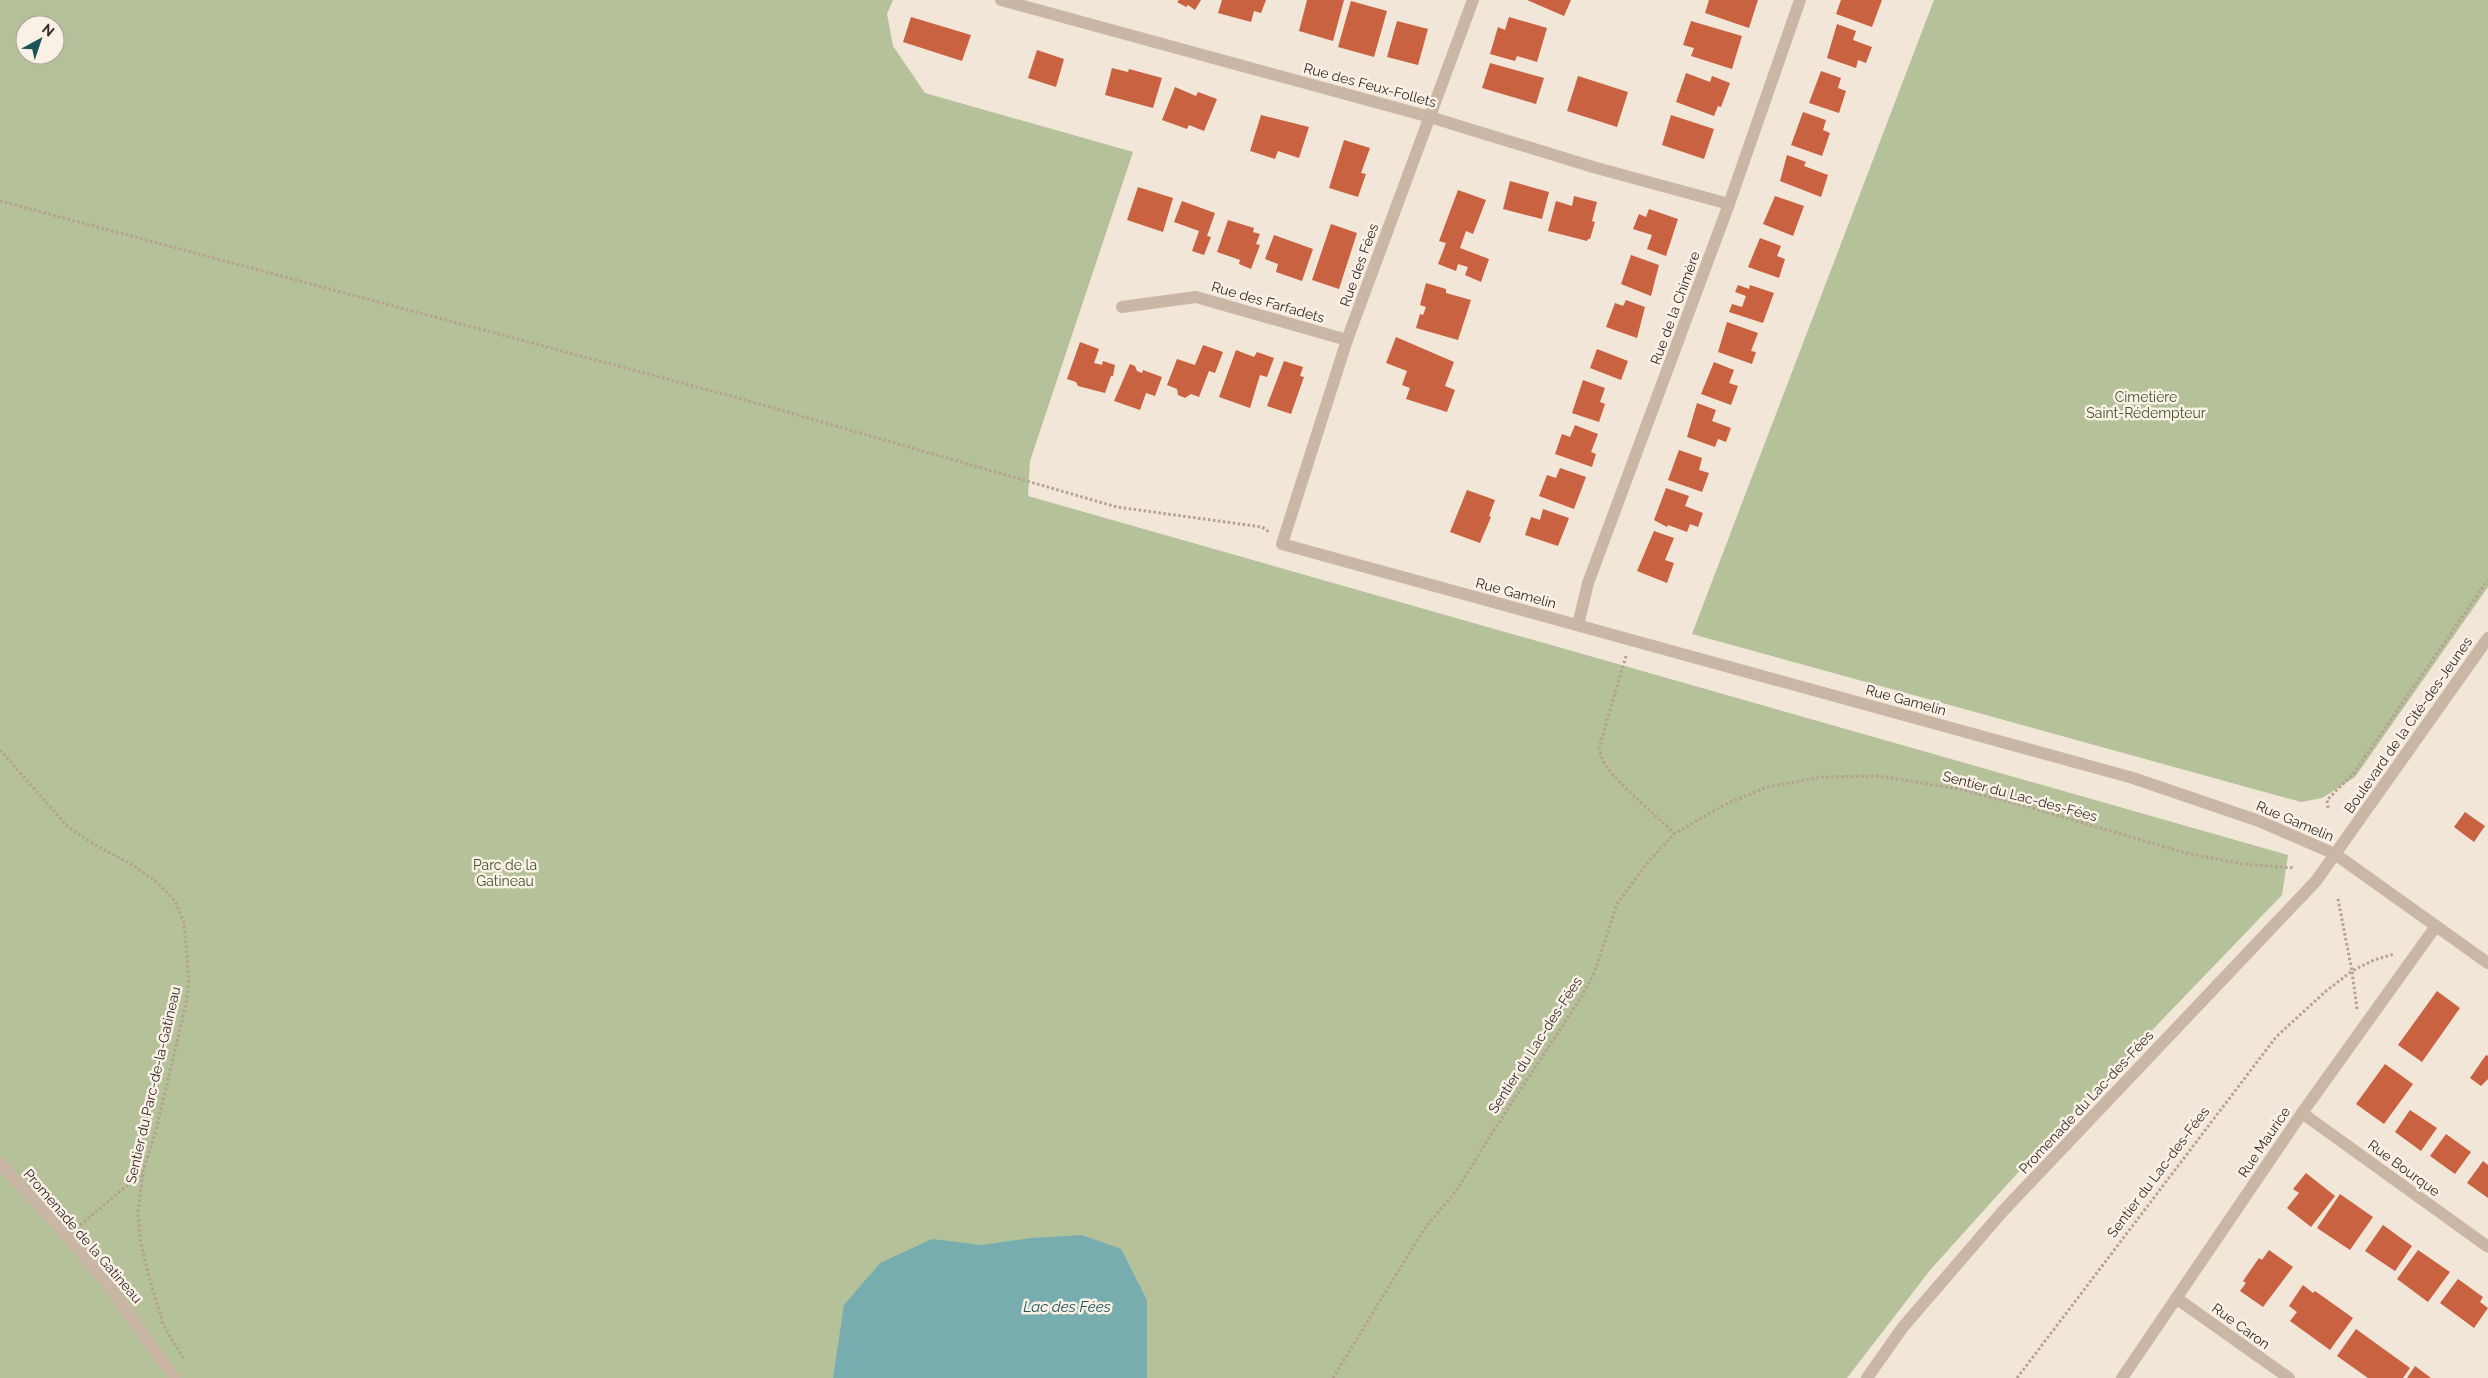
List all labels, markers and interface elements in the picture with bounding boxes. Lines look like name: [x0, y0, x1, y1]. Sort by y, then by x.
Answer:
north arrow: [15, 15, 65, 65]
text: N: [39, 20, 58, 40]
street label: Rue des Feux-Follets: [1302, 60, 1438, 110]
street label: Rue des Fées: [1337, 221, 1382, 309]
street label: Rue de la Chimère: [1647, 249, 1703, 367]
street label: Rue des Farfadets: [1210, 278, 1327, 326]
park label: Cimetière Saint-Rédempteur: [2086, 389, 2206, 421]
street label: Rue Gamelin: [1474, 575, 1558, 611]
street label: Boulevard de la Cité-des-Jeunes: [2341, 634, 2475, 816]
street label: Rue Gamelin: [1864, 682, 1948, 718]
street label: Sentier du Lac-des-Fées: [1941, 768, 2099, 824]
street label: Rue Gamelin: [2254, 797, 2336, 845]
park label: Parc de la Gatineau: [473, 857, 537, 889]
street label: Sentier du Lac-des-Fées: [1485, 974, 1585, 1116]
street label: Sentier du Parc-de-la-Gatineau: [122, 985, 184, 1185]
street label: Promenade du Lac-des-Fées: [2015, 1027, 2157, 1177]
street label: Sentier du Lac-des-Fées: [2104, 1103, 2213, 1240]
street label: Rue Maurice: [2235, 1104, 2293, 1180]
street label: Rue Bourque: [2365, 1137, 2443, 1199]
street label: Promenade de la Gatineau: [20, 1166, 146, 1306]
water label: Lac des Fées: [1023, 1298, 1111, 1316]
street label: Rue Caron: [2209, 1300, 2273, 1352]

